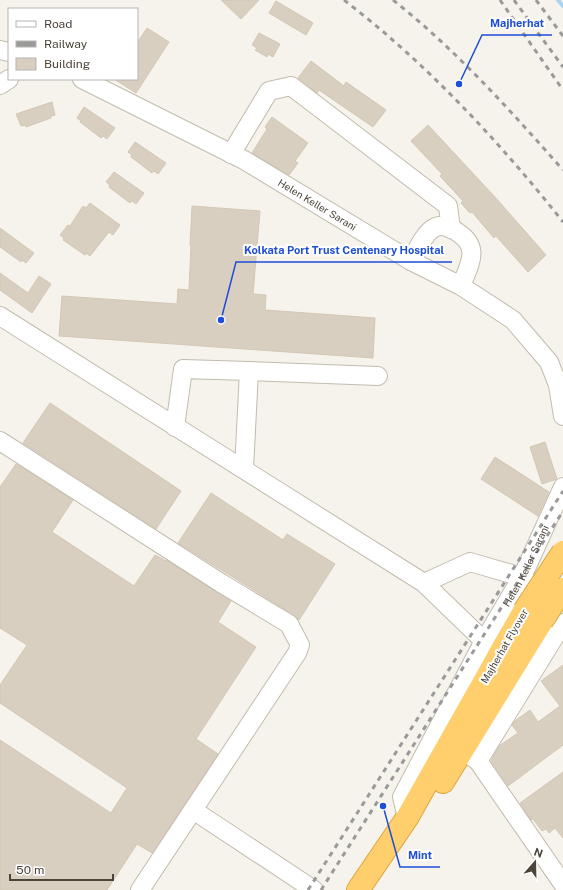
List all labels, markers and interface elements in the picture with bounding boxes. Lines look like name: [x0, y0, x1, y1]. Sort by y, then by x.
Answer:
legend: [8, 8, 138, 80]
callout: Majherhat: [482, 12, 552, 35]
text: Road: [44, 17, 72, 31]
text: Majherhat: [490, 17, 544, 29]
text: Railway: [44, 37, 88, 51]
text: Building: [44, 57, 90, 71]
street label: Helen Keller Sarani: [276, 176, 359, 233]
callout: Kolkata Port Trust Centenary Hospital: [236, 239, 452, 262]
text: Kolkata Port Trust Centenary Hospital: [244, 244, 444, 256]
street label: Helen Keller Sarani: [500, 523, 551, 608]
street label: Majherhat Flyover: [478, 607, 530, 685]
north arrow: [515, 842, 555, 882]
callout: Mint: [400, 844, 440, 867]
text: N: [532, 845, 545, 860]
text: Mint: [408, 849, 432, 861]
scale bar: [10, 856, 113, 882]
text: 50 m: [16, 863, 44, 877]

